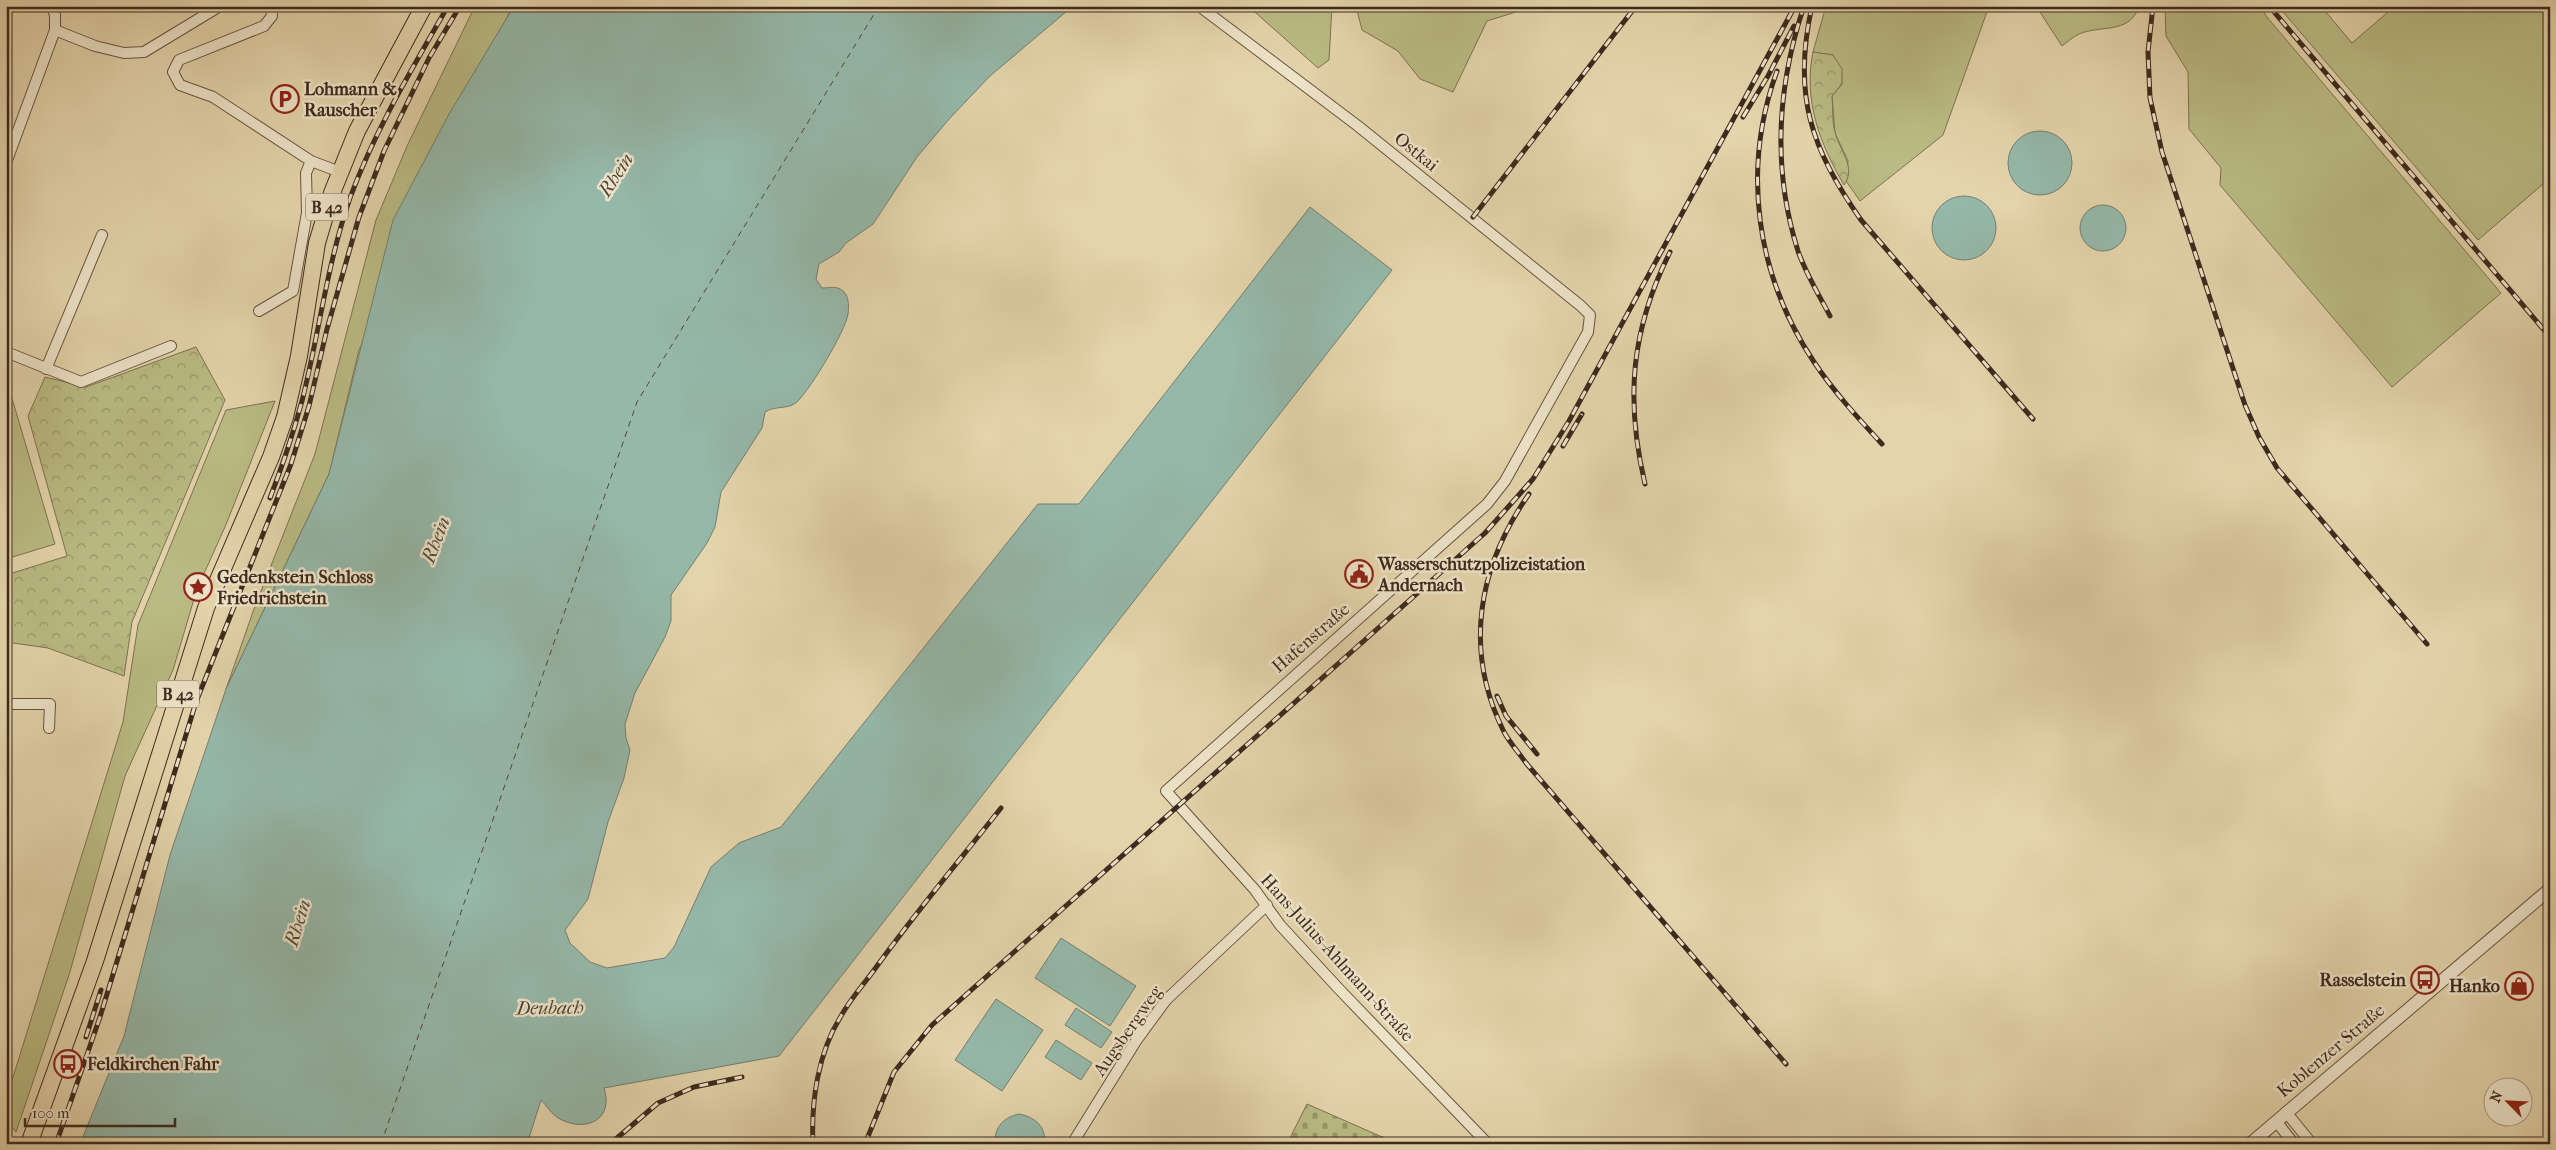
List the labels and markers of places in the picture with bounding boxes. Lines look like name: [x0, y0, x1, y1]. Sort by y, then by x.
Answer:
place label: Lohmann & Rauscher: [304, 79, 397, 121]
parking icon: Lohmann & Rauscher: [270, 84, 300, 114]
place label: Wasserschutzpolizeistation Andernach: [1377, 554, 1586, 596]
public building icon: Wasserschutzpolizeistation Andernach: [1344, 559, 1374, 589]
place label: Gedenkstein Schloss Friedrichstein: [216, 567, 374, 609]
place icon: Gedenkstein Schloss Friedrichstein: [183, 572, 213, 602]
bus stop icon: Rasselstein: [2410, 965, 2440, 995]
place label: Rasselstein: [2319, 970, 2407, 991]
shop icon: Hanko: [2504, 971, 2534, 1001]
place label: Hanko: [2449, 976, 2500, 997]
bus stop icon: Feldkirchen Fahr: [53, 1049, 83, 1079]
place label: Feldkirchen Fahr: [86, 1054, 219, 1075]

